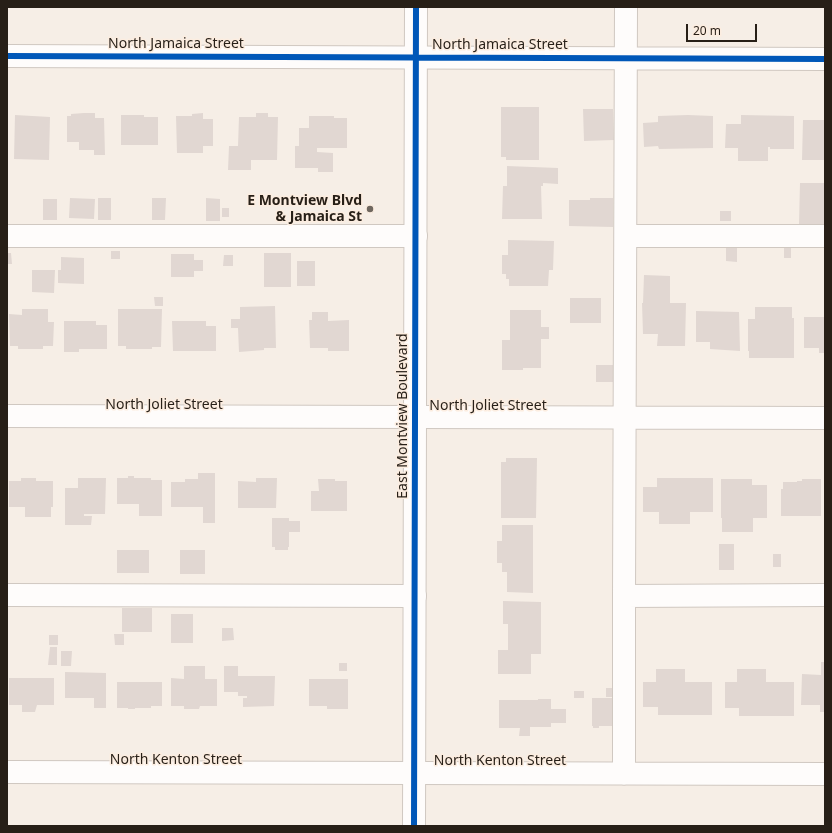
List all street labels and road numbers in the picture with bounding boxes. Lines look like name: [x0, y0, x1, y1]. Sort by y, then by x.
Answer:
street label: North Jamaica Street: [108, 36, 244, 52]
street label: North Jamaica Street: [432, 37, 568, 53]
street label: East Montview Boulevard: [395, 333, 411, 499]
street label: North Joliet Street: [105, 397, 223, 413]
street label: North Joliet Street: [429, 398, 547, 414]
street label: North Kenton Street: [110, 752, 242, 768]
street label: North Kenton Street: [434, 753, 566, 769]

